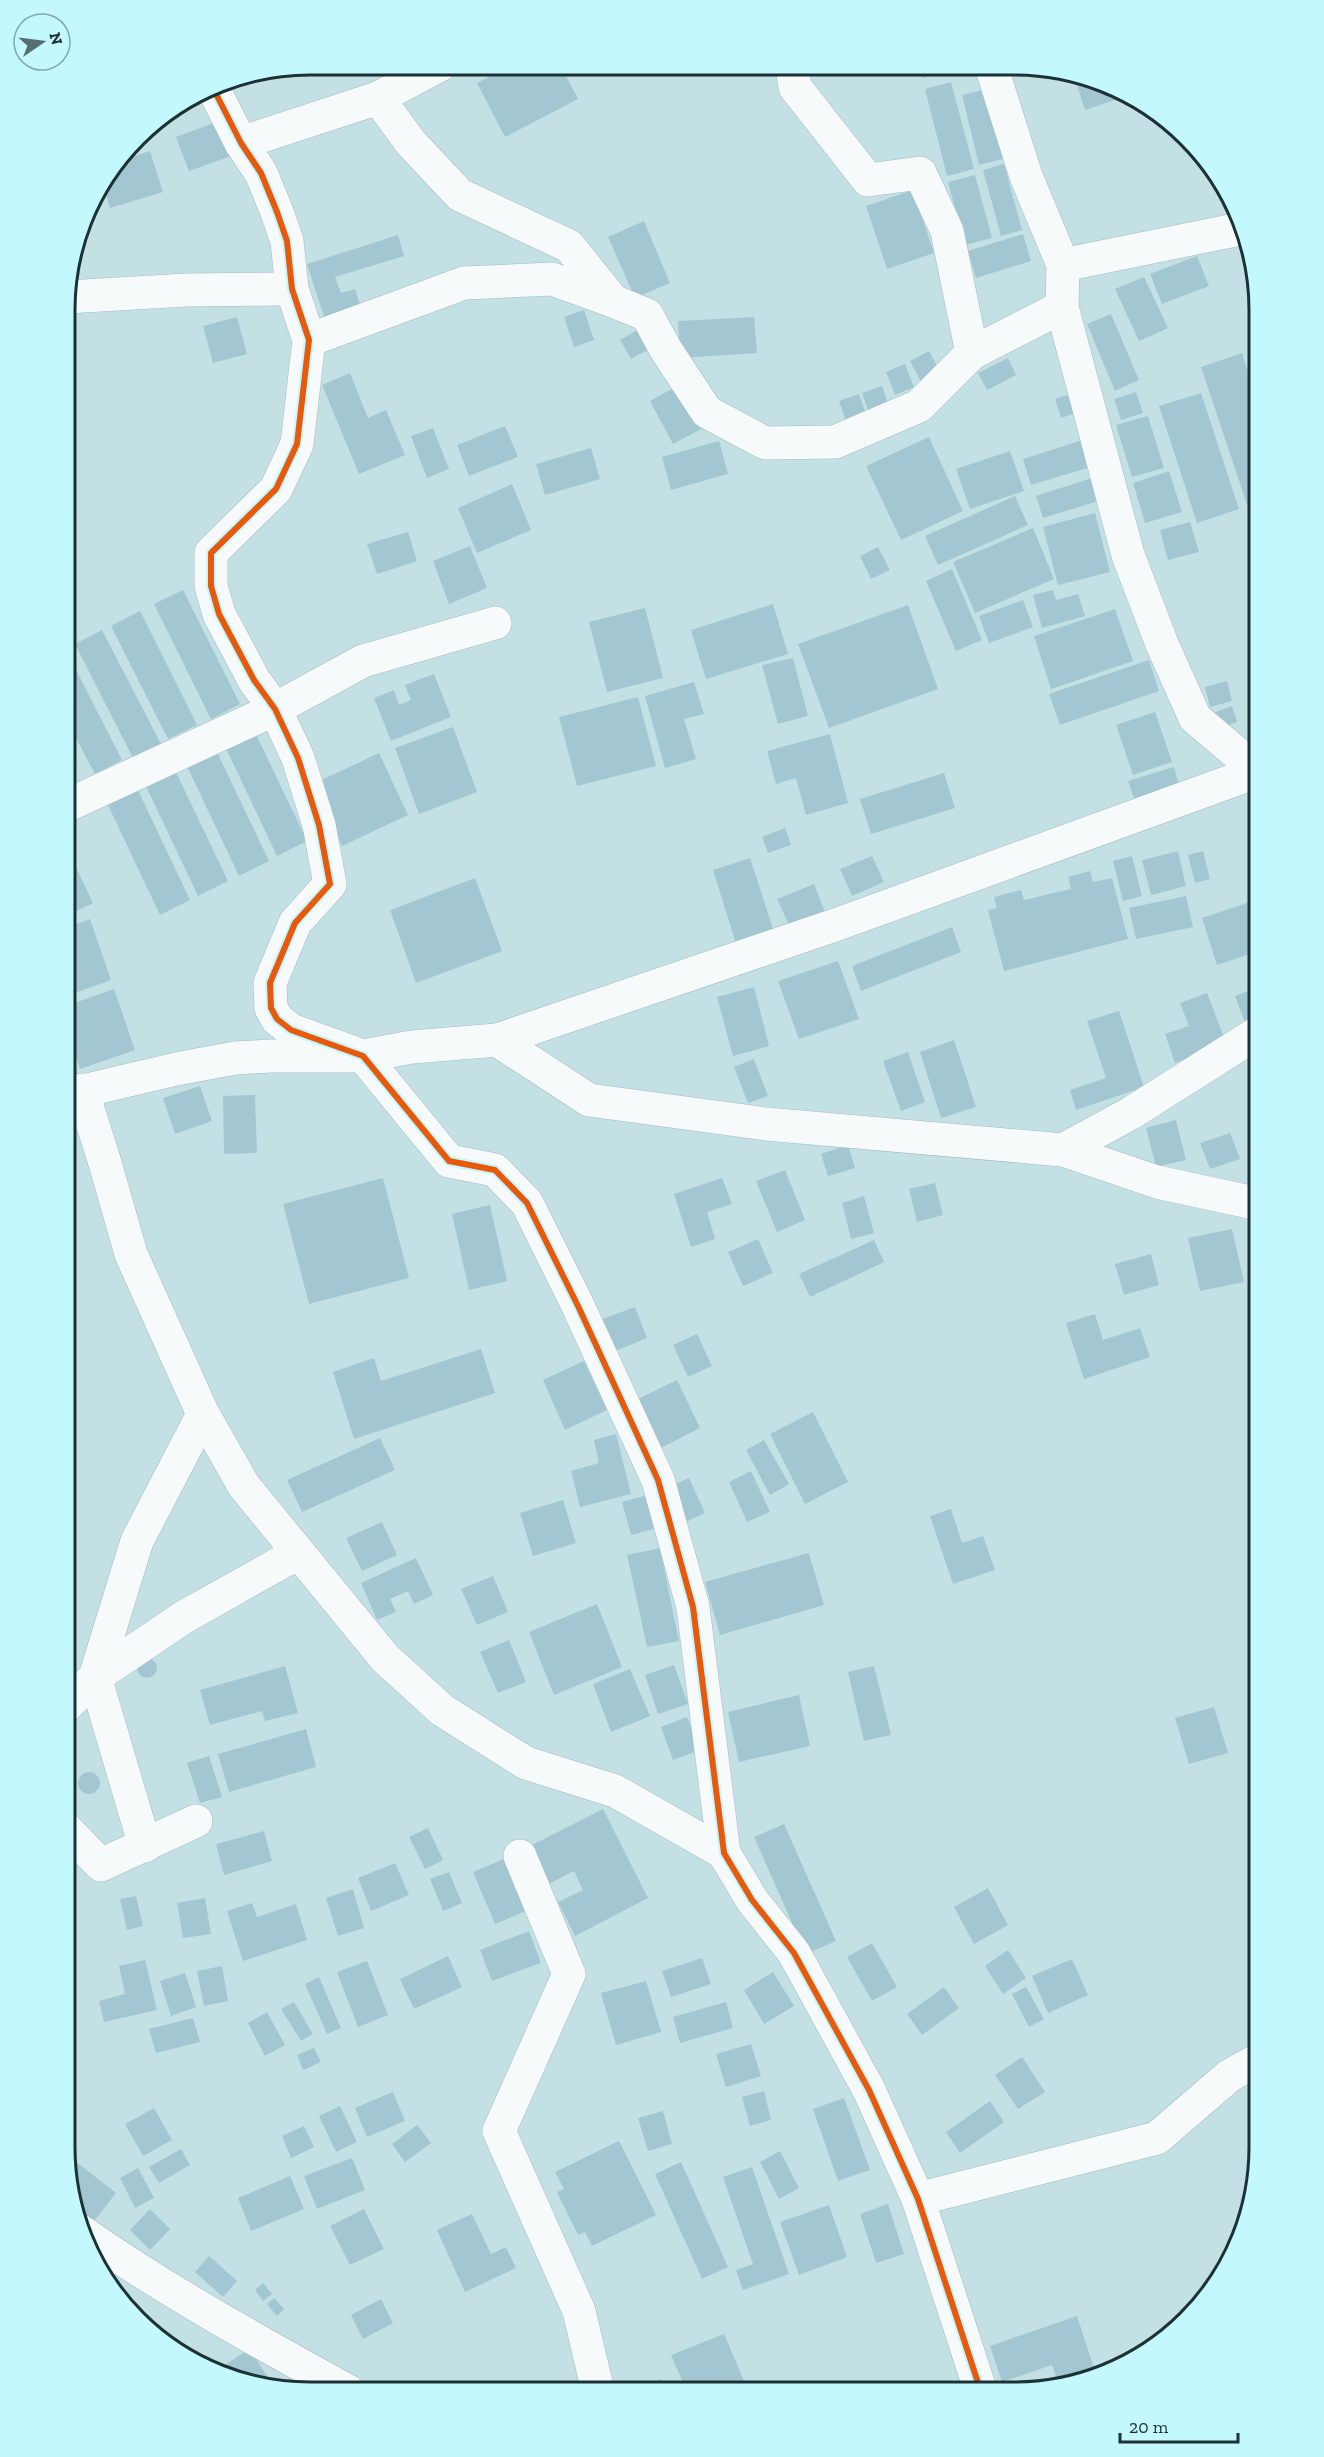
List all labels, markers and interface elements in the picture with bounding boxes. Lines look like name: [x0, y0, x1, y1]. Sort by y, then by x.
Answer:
north arrow: [12, 12, 72, 72]
text: N: [45, 30, 67, 47]
scale bar: [1120, 2406, 1238, 2444]
text: 20 m: [1129, 2416, 1169, 2438]

